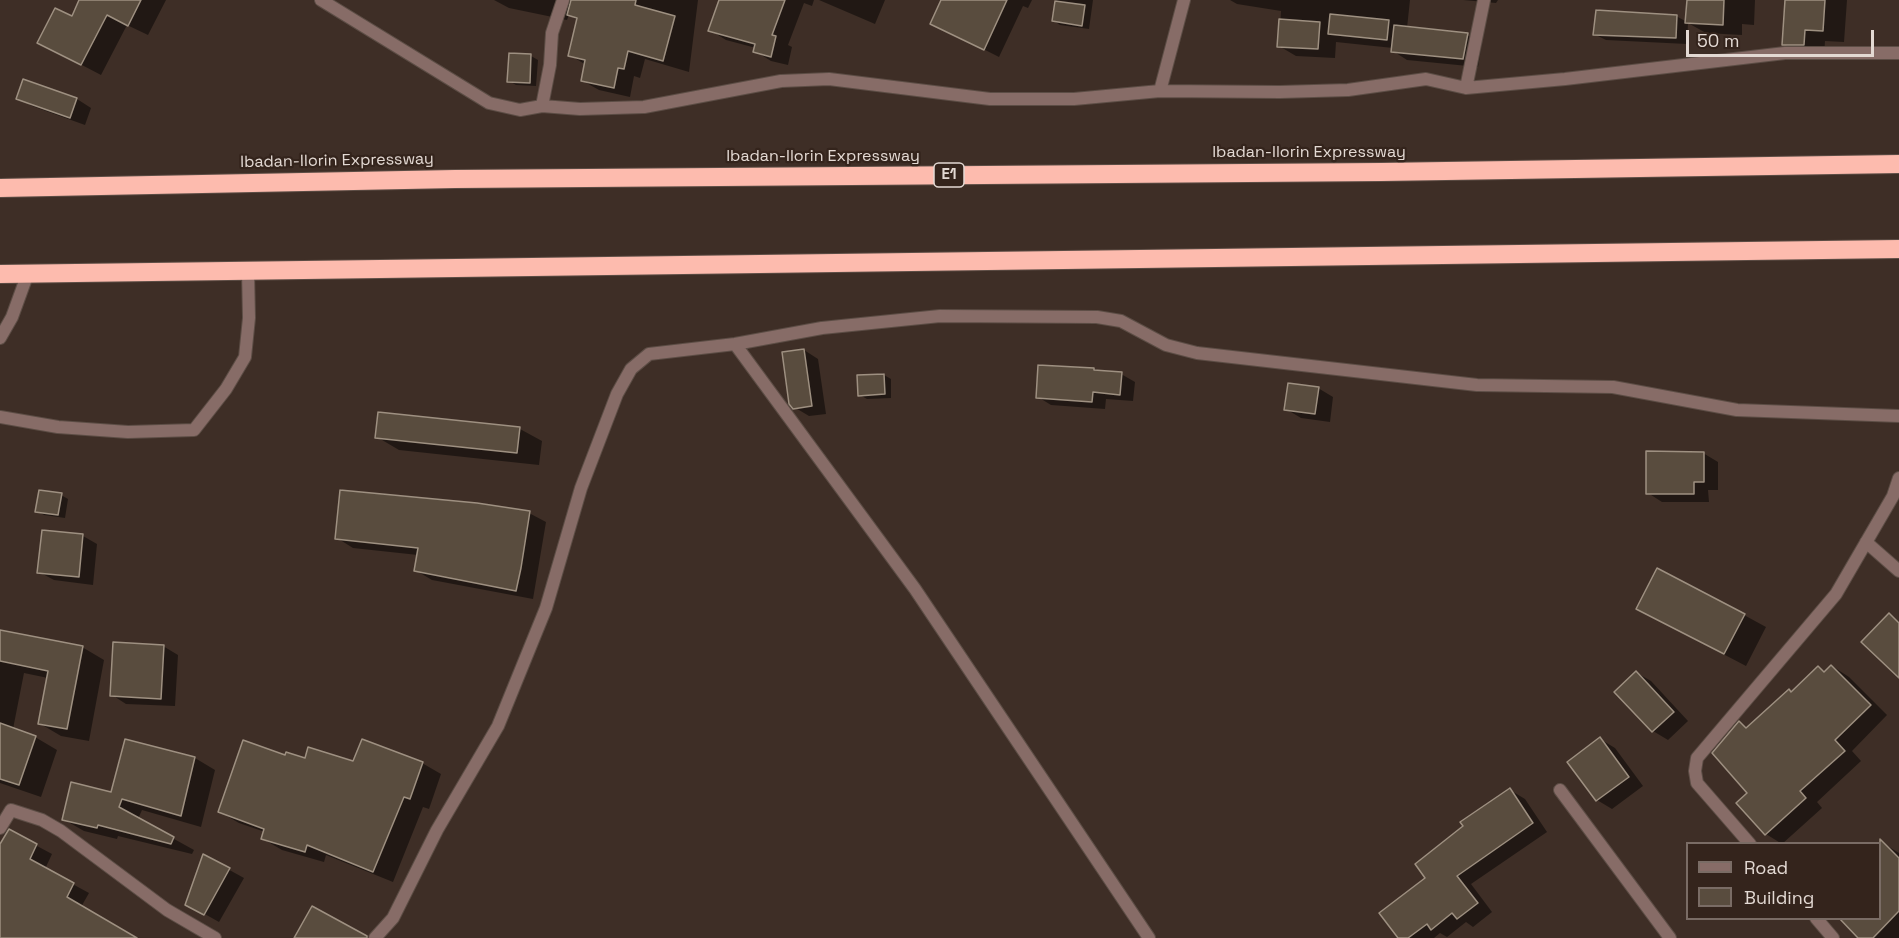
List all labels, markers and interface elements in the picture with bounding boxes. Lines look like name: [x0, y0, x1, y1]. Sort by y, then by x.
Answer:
scale bar: [1689, 18, 1876, 56]
text: 50 m: [1697, 29, 1739, 52]
street label: Ibadan-Ilorin Expressway: [1212, 143, 1406, 163]
street label: Ibadan-Ilorin Expressway: [726, 147, 920, 167]
street label: Ibadan-Ilorin Expressway: [240, 150, 434, 172]
road number: E1: [934, 163, 964, 187]
legend: [1686, 842, 1881, 920]
text: Road: [1744, 856, 1788, 879]
text: Building: [1744, 886, 1814, 909]

